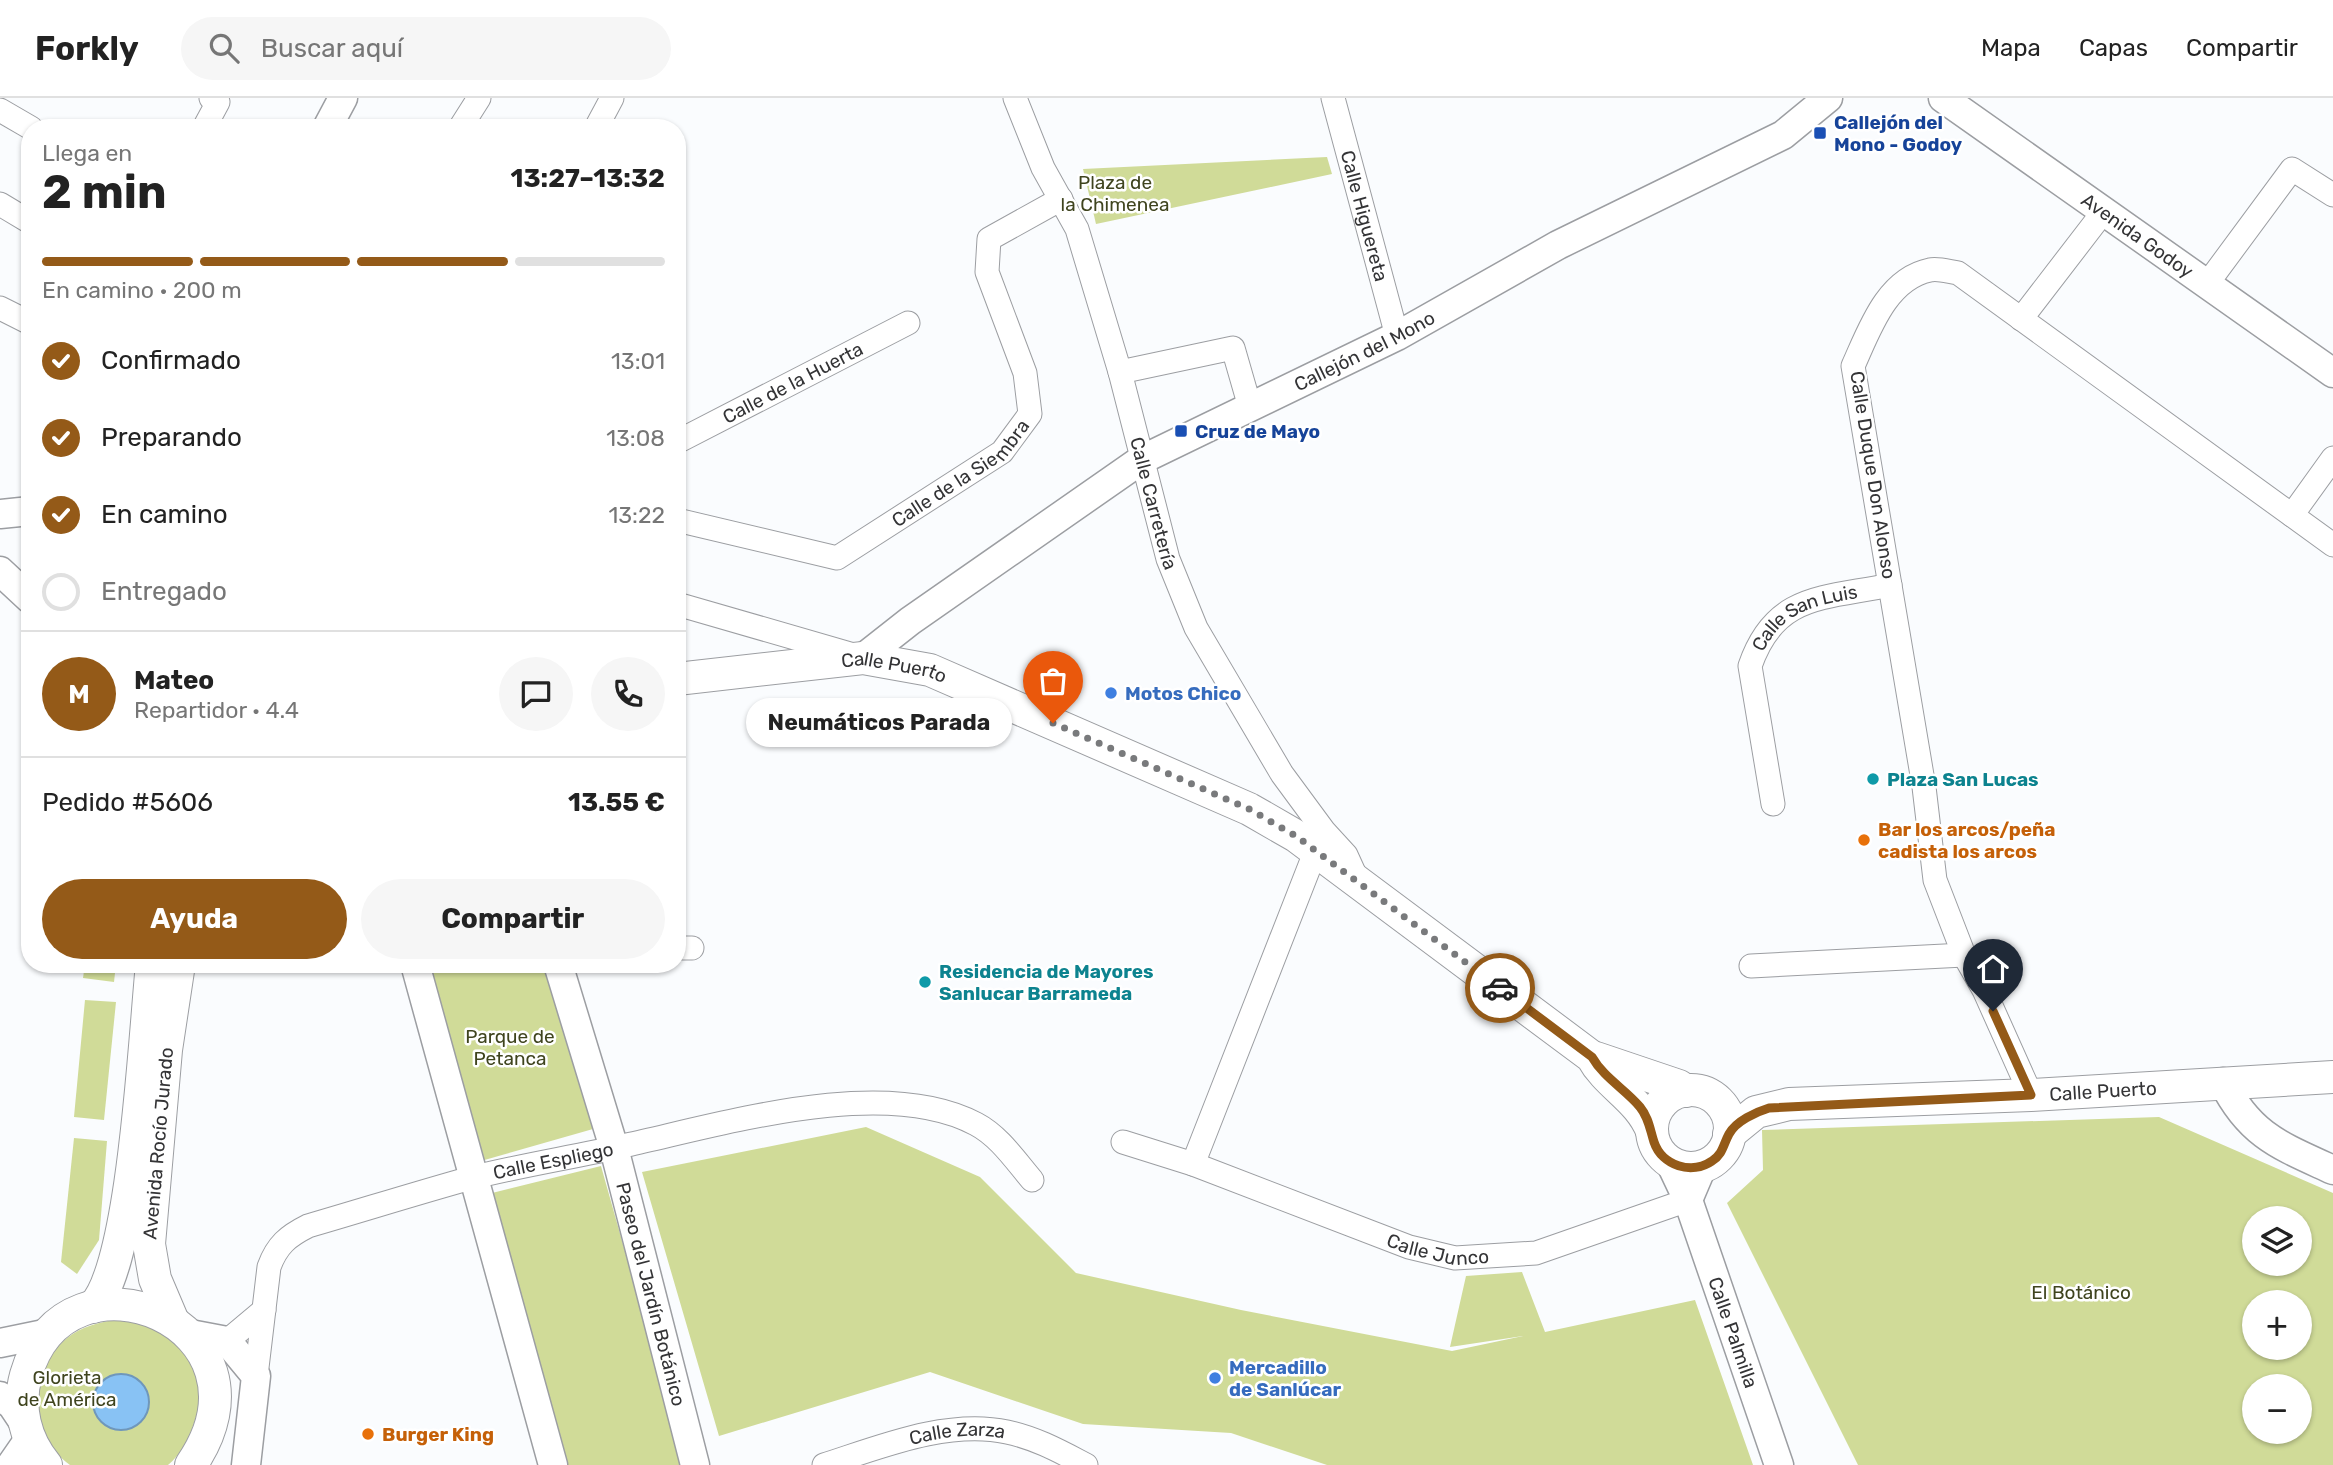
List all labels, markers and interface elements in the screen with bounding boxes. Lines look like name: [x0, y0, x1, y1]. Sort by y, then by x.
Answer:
search box: [181, 17, 671, 80]
text: Forkly: [35, 29, 139, 68]
icon: search: [205, 29, 243, 67]
text: Buscar aquí: [261, 33, 403, 64]
text: Mapa: [1981, 34, 2041, 62]
text: Capas: [2079, 34, 2148, 62]
text: Compartir: [2186, 34, 2298, 62]
place label: Callejón del Mono - Godoy: [1834, 111, 1963, 156]
marker: Callejón del Mono - Godoy: [1812, 125, 1828, 141]
text: Llega en: [42, 139, 132, 167]
street label: Calle Higuereta: [1336, 148, 1393, 284]
text: 13:27–13:32: [511, 163, 665, 194]
text: 2 min: [42, 165, 167, 220]
park label: Plaza de la Chimenea: [1061, 171, 1169, 216]
street label: Avenida Godoy: [2077, 188, 2198, 283]
text: En camino · 200 m: [42, 276, 242, 304]
street label: Callejón del Mono: [1290, 306, 1439, 396]
street label: Calle de la Huerta: [718, 337, 867, 428]
icon: check: [42, 342, 80, 380]
text: Confirmado: [101, 345, 241, 376]
text: 13:01: [611, 347, 665, 375]
street label: Calle Duque Don Alonso: [1845, 369, 1901, 581]
street label: Calle de la Siembra: [887, 415, 1034, 531]
icon: check: [42, 419, 80, 457]
place label: Cruz de Mayo: [1195, 420, 1320, 443]
text: Preparando: [101, 422, 242, 453]
marker: Cruz de Mayo: [1173, 423, 1189, 439]
text: 13:08: [606, 424, 665, 452]
street label: Calle Carretería: [1126, 434, 1183, 573]
icon: check: [42, 496, 80, 534]
text: En camino: [101, 499, 228, 530]
text: 13:22: [608, 501, 665, 529]
text: Entregado: [101, 576, 227, 607]
street label: Calle San Luis: [1747, 580, 1859, 655]
street label: Calle Puerto: [840, 646, 951, 688]
pin: [1023, 651, 1083, 723]
button: chat: [499, 657, 573, 731]
button: phone: [591, 657, 665, 731]
icon: bag: [1034, 662, 1072, 700]
text: Mateo: [134, 665, 214, 696]
text: M: [68, 679, 90, 710]
place label: Motos Chico: [1125, 682, 1241, 705]
marker: Motos Chico: [1103, 685, 1119, 701]
text: Repartidor · 4.4: [134, 696, 299, 724]
callout: Neumáticos Parada: [745, 698, 1011, 748]
text: Neumáticos Parada: [768, 708, 990, 736]
place label: Plaza San Lucas: [1887, 768, 2039, 791]
marker: Plaza San Lucas: [1865, 771, 1881, 787]
text: Pedido #5606: [42, 787, 213, 818]
text: 13.55 €: [568, 787, 665, 818]
place label: Bar los arcos/peña cadista los arcos: [1878, 818, 2055, 863]
marker: Bar los arcos/peña cadista los arcos: [1856, 832, 1872, 848]
button: Ayuda: [42, 879, 347, 959]
button: Compartir: [361, 879, 665, 959]
pin: [1963, 939, 2023, 1011]
icon: home: [1974, 950, 2012, 988]
courier: [1465, 953, 1535, 1023]
place label: Residencia de Mayores Sanlucar Barrameda: [939, 960, 1153, 1005]
icon: car: [1481, 969, 1519, 1007]
marker: Residencia de Mayores Sanlucar Barrameda: [917, 974, 933, 990]
park label: Parque de Petanca: [465, 1025, 555, 1070]
street label: Avenida Rocío Jurado: [138, 1046, 178, 1240]
street label: Calle Puerto: [2049, 1076, 2157, 1105]
street label: Calle Espliego: [491, 1137, 615, 1184]
street label: Paseo del Jardín Botánico: [612, 1180, 691, 1408]
map controls: [2242, 1206, 2312, 1444]
button: layers: [2242, 1206, 2312, 1276]
street label: Calle Junco: [1384, 1228, 1490, 1269]
street label: Calle Palmilla: [1704, 1274, 1763, 1391]
park label: El Botánico: [2031, 1281, 2131, 1304]
button: +: [2242, 1290, 2312, 1360]
place label: Mercadillo de Sanlúcar: [1229, 1356, 1341, 1401]
park label: Glorieta de América: [17, 1366, 117, 1411]
marker: Mercadillo de Sanlúcar: [1207, 1370, 1223, 1386]
button: −: [2242, 1374, 2312, 1444]
street label: Calle Zarza: [907, 1417, 1007, 1449]
place label: Burger King: [382, 1423, 494, 1446]
marker: Burger King: [360, 1426, 376, 1442]

